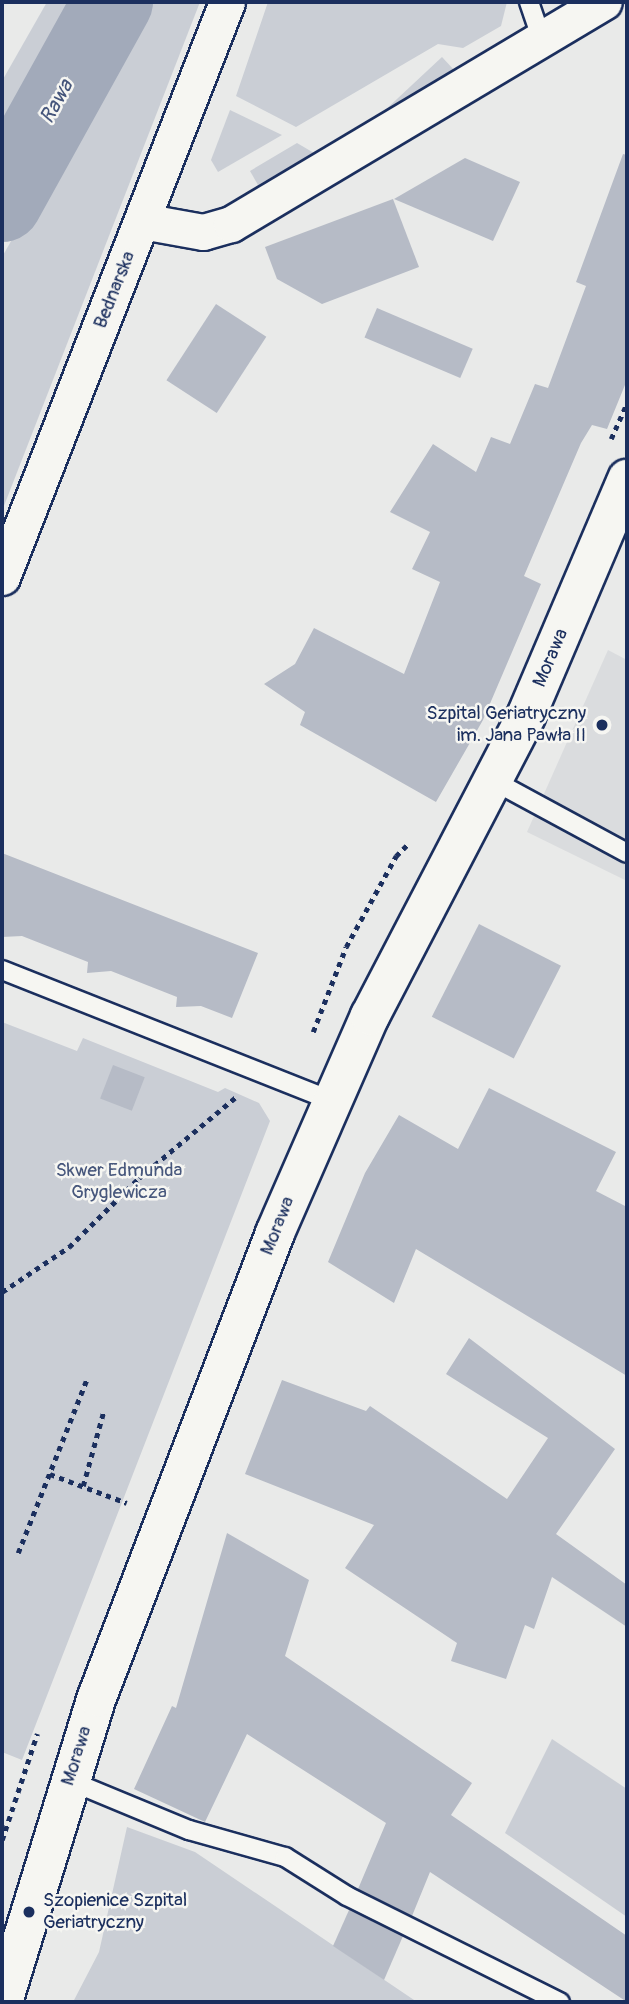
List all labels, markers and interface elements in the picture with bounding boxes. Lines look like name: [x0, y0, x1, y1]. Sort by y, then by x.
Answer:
water label: Rawa: [35, 76, 79, 128]
street label: Bednarska: [89, 248, 141, 332]
street label: Morawa: [529, 625, 573, 691]
place label: Szpital Geriatryczny im. Jana Pawła II: [427, 703, 586, 747]
marker: Szpital Geriatryczny im. Jana Pawła II: [592, 715, 612, 735]
park label: Skwer Edmunda Gryglewicza: [56, 1160, 182, 1204]
street label: Morawa: [256, 1193, 300, 1259]
street label: Morawa: [57, 1723, 97, 1789]
place label: Szopienice Szpital Geriatryczny: [43, 1890, 187, 1934]
marker: Szopienice Szpital Geriatryczny: [21, 1904, 37, 1920]

